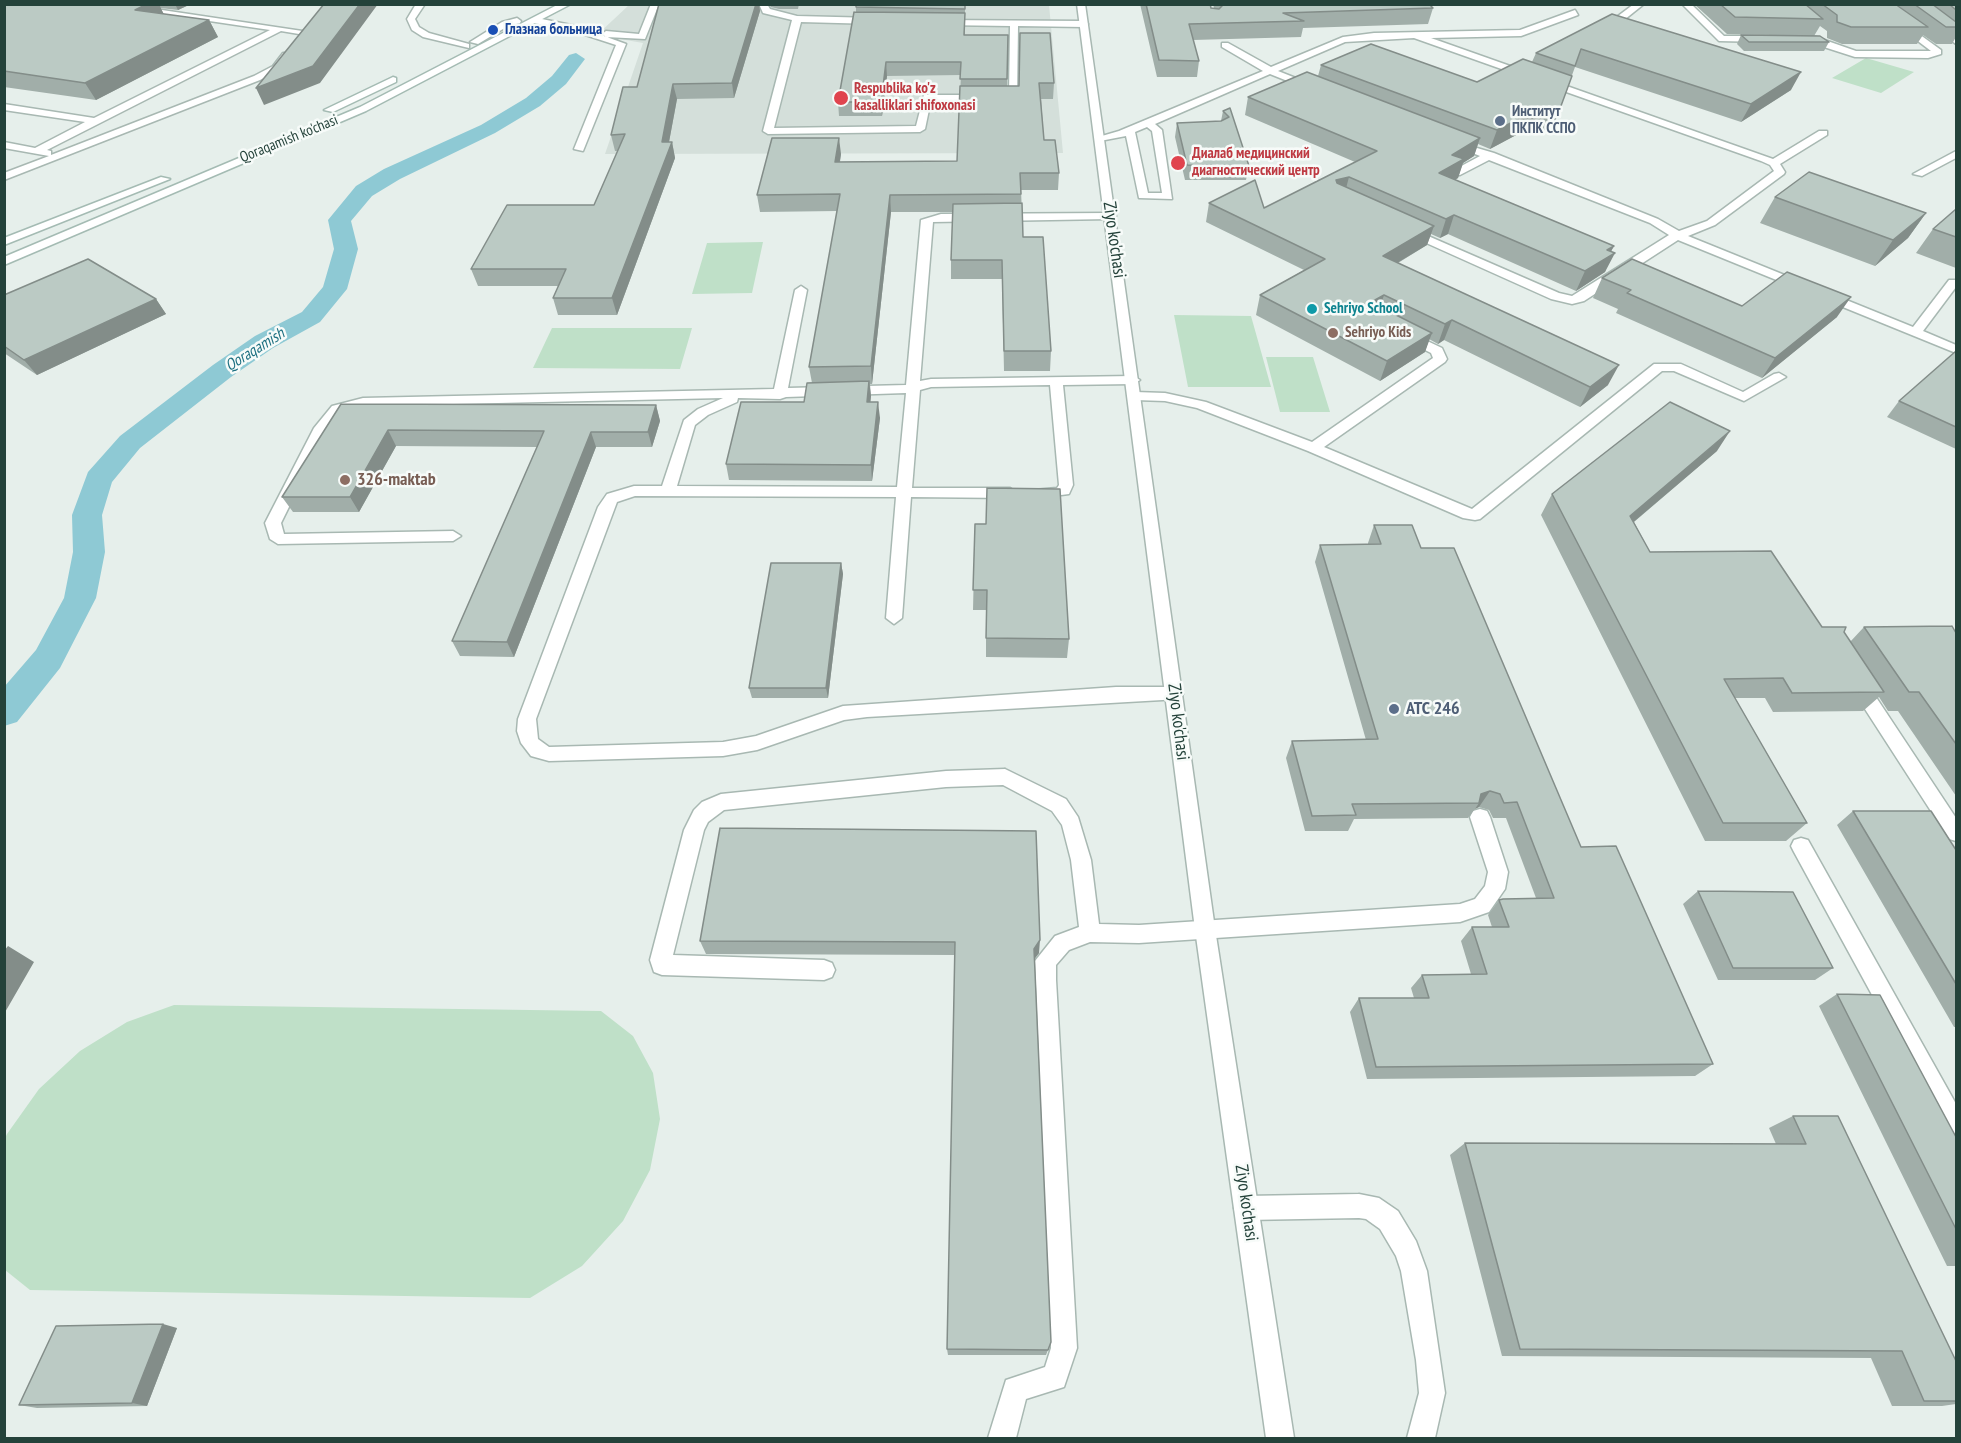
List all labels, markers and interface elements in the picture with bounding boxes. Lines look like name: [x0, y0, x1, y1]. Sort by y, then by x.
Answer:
place label: Глазная больница: [505, 21, 602, 39]
marker: Глазная больница: [486, 23, 500, 37]
place label: Respublika ko'z kasalliklari shifoxonasi: [854, 80, 976, 115]
marker: Respublika ko'z kasalliklari shifoxonasi: [832, 89, 850, 107]
place label: Институт ПКПК ССПО: [1512, 103, 1576, 138]
street label: Qoraqamish ko'chasi: [237, 111, 341, 167]
marker: Институт ПКПК ССПО: [1493, 114, 1507, 128]
place label: Диалаб медицинский диагностический центр: [1192, 145, 1320, 180]
marker: Диалаб медицинский диагностический центр: [1169, 154, 1187, 172]
street label: Ziyo ko'chasi: [1098, 200, 1130, 280]
place label: Sehriyo School: [1324, 300, 1403, 318]
marker: Sehriyo School: [1305, 302, 1319, 316]
water label: Qoraqamish: [222, 324, 288, 376]
place label: Sehriyo Kids: [1345, 324, 1411, 342]
marker: Sehriyo Kids: [1326, 326, 1340, 340]
place label: 326-maktab: [357, 469, 436, 491]
marker: 326-maktab: [338, 473, 352, 487]
street label: Ziyo ko'chasi: [1163, 682, 1193, 762]
place label: АТС 246: [1406, 698, 1460, 720]
marker: АТС 246: [1387, 702, 1401, 716]
street label: Ziyo ko'chasi: [1230, 1163, 1262, 1243]

